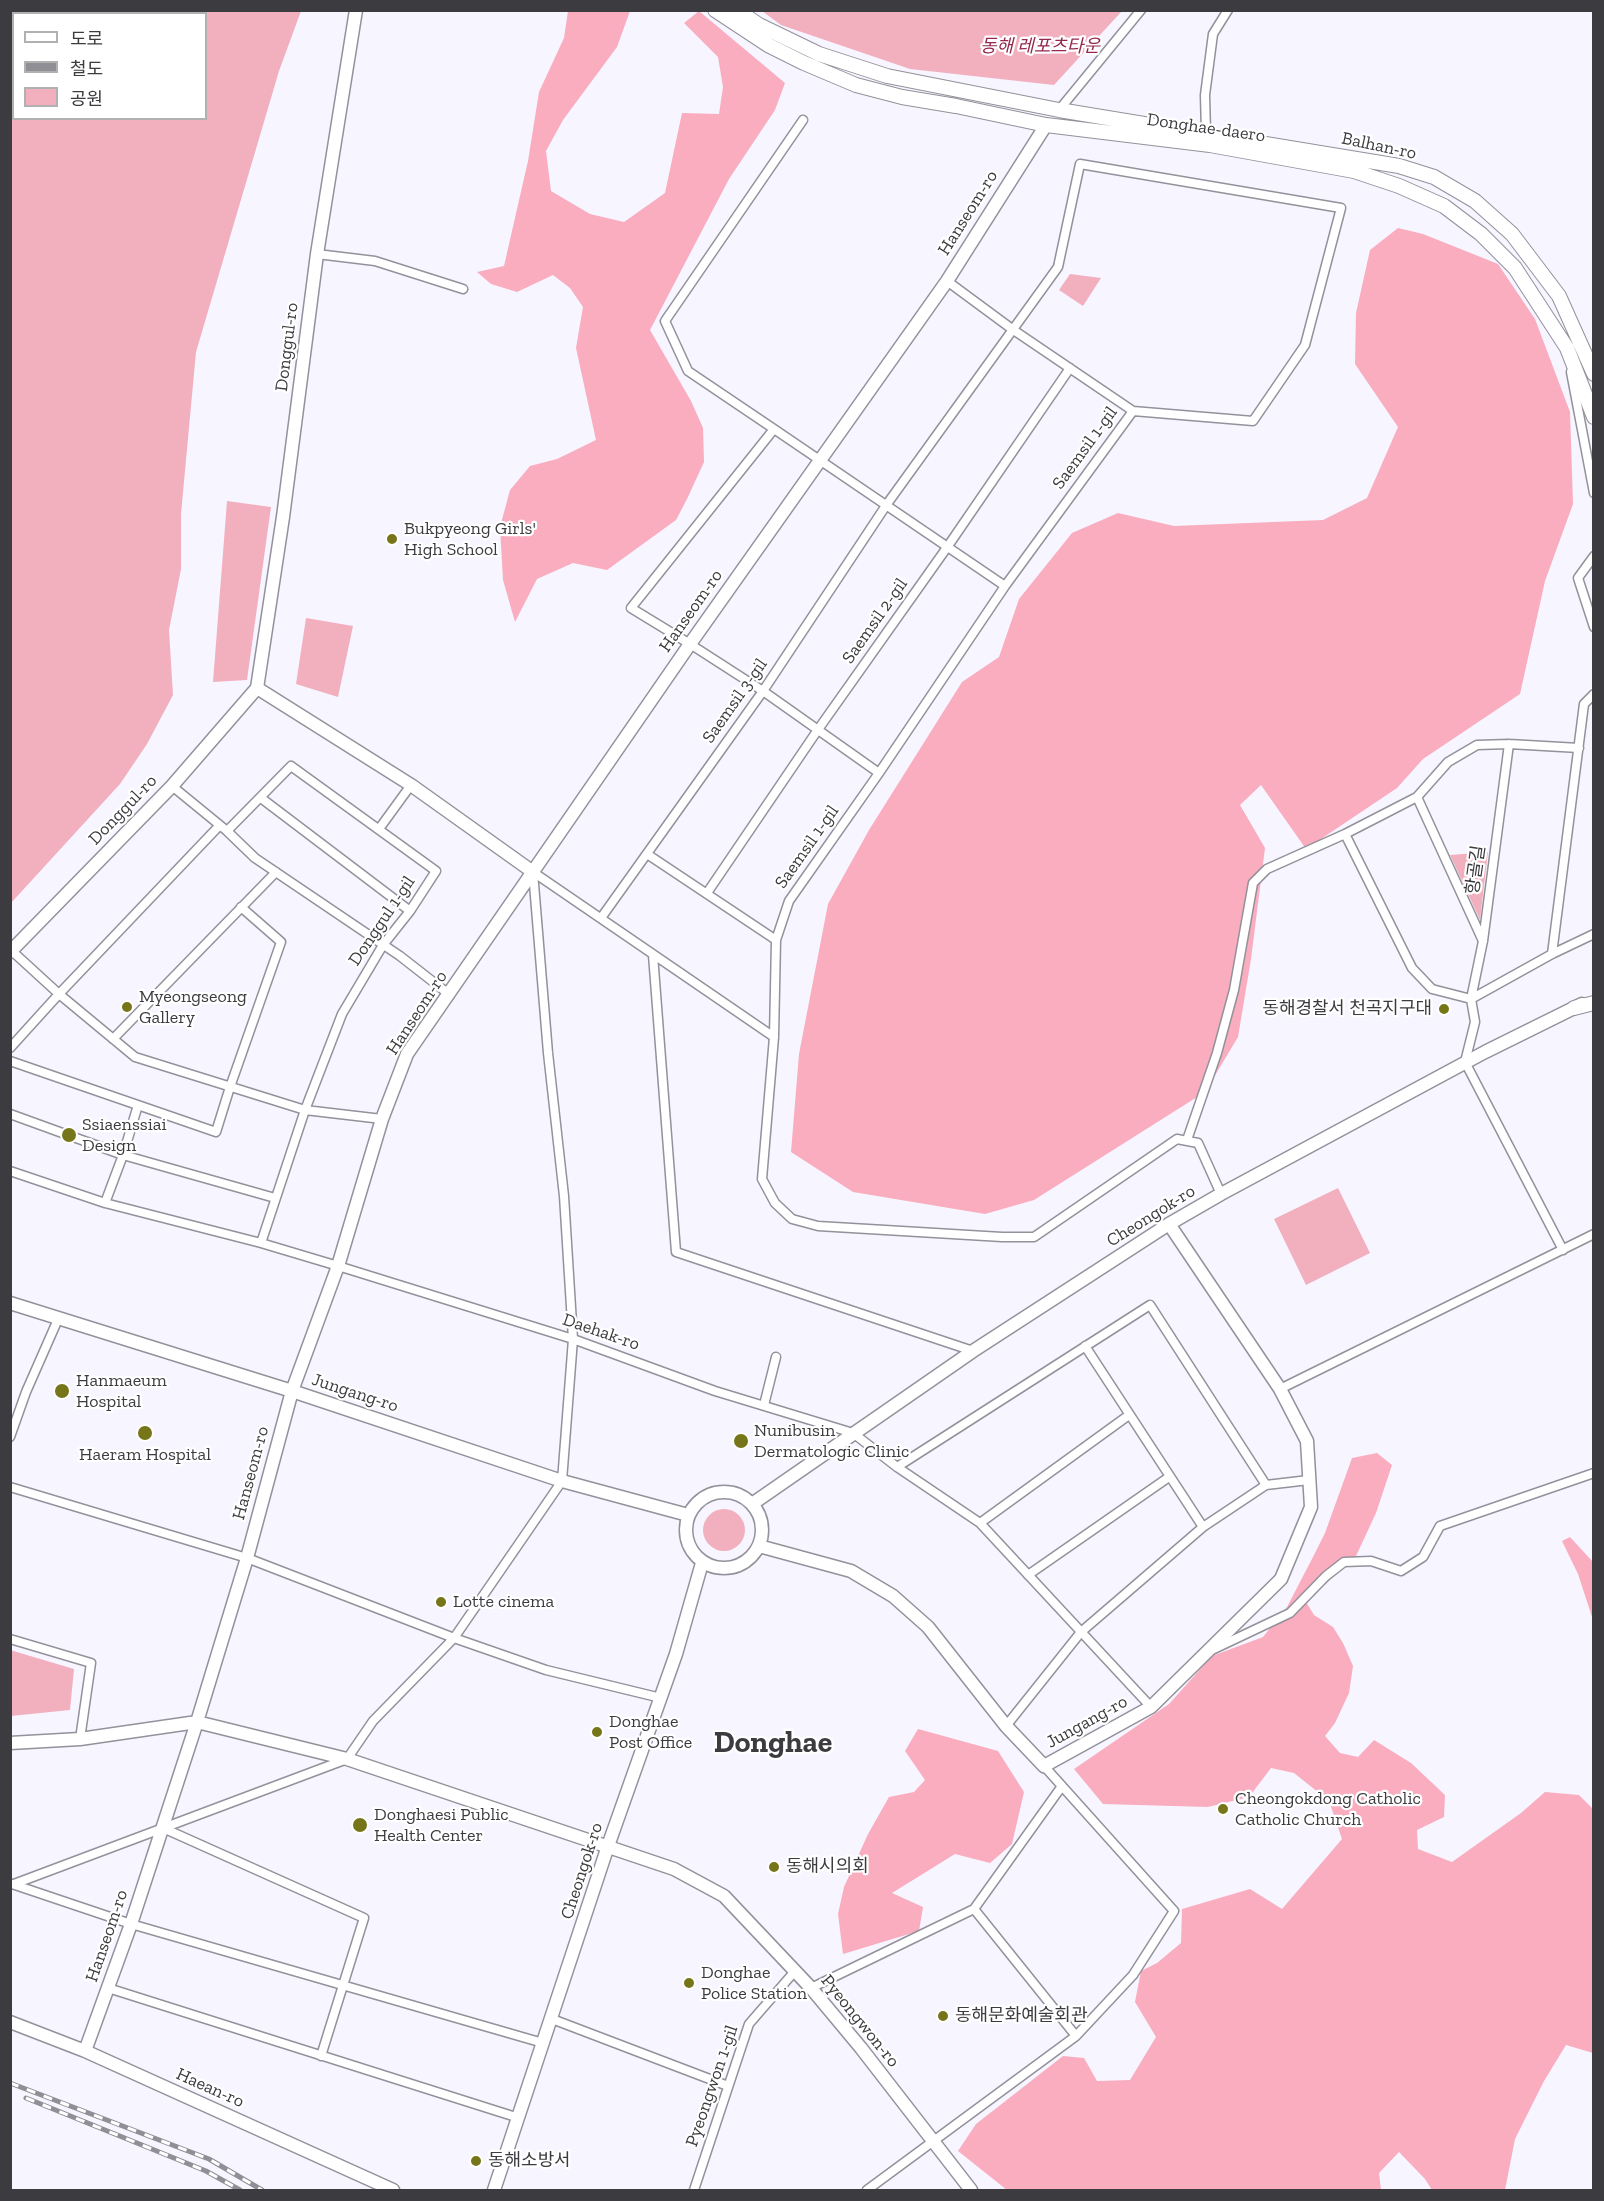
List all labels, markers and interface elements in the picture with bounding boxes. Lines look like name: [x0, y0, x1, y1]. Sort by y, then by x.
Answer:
legend: [12, 12, 207, 120]
text: 도로: [70, 28, 103, 50]
park label: 동해 레포츠타운: [980, 36, 1100, 58]
text: 철도: [70, 58, 103, 80]
text: 공원: [70, 88, 103, 110]
street label: Donghae-daero: [1145, 109, 1267, 147]
street label: Balhan-ro: [1340, 128, 1418, 164]
street label: Hanseom-ro: [933, 167, 1003, 259]
street label: Donggul-ro: [271, 301, 303, 393]
street label: Saemsil 1-gil: [1048, 403, 1122, 493]
place label: Bukpyeong Girls' High School: [404, 518, 536, 560]
marker: Bukpyeong Girls' High School: [385, 532, 399, 546]
street label: Hanseom-ro: [655, 565, 727, 657]
street label: Saemsil 2-gil: [838, 574, 912, 668]
street label: Saemsil 3-gil: [698, 654, 772, 748]
street label: Donggul-ro: [84, 770, 162, 850]
street label: Saemsil 1-gil: [770, 801, 844, 893]
street label: 항골길: [1462, 844, 1490, 896]
street label: Donggul 1-gil: [344, 872, 420, 970]
street label: Hanseom-ro: [382, 967, 452, 1059]
place label: Myeongseong Gallery: [139, 986, 247, 1028]
place label: 동해경찰서 천곡지구대: [1262, 998, 1432, 1020]
marker: Myeongseong Gallery: [120, 1000, 134, 1014]
marker: 동해경찰서 천곡지구대: [1437, 1002, 1451, 1016]
place label: Ssiaenssiai Design: [82, 1114, 166, 1156]
marker: Ssiaenssiai Design: [60, 1126, 78, 1144]
street label: Cheongok-ro: [1103, 1180, 1199, 1252]
street label: Daehak-ro: [560, 1309, 642, 1355]
street label: Jungang-ro: [309, 1369, 401, 1417]
place label: Hanmaeum Hospital: [76, 1370, 167, 1412]
marker: Hanmaeum Hospital: [53, 1382, 71, 1400]
place label: Nunibusin Dermatologic Clinic: [754, 1420, 909, 1462]
marker: Haeram Hospital: [136, 1424, 154, 1442]
street label: Hanseom-ro: [228, 1424, 274, 1522]
marker: Nunibusin Dermatologic Clinic: [732, 1432, 750, 1450]
place label: Haeram Hospital: [79, 1444, 211, 1466]
place label: Lotte cinema: [453, 1591, 554, 1613]
marker: Lotte cinema: [434, 1595, 448, 1609]
street label: Jungang-ro: [1043, 1691, 1131, 1753]
place label: Donghae Post Office: [609, 1711, 692, 1754]
marker: Donghae Post Office: [590, 1725, 604, 1739]
district label: Donghae: [714, 1725, 832, 1761]
place label: Cheongokdong Catholic Catholic Church: [1235, 1788, 1421, 1830]
marker: Cheongokdong Catholic Catholic Church: [1216, 1802, 1230, 1816]
place label: Donghaesi Public Health Center: [374, 1804, 509, 1846]
marker: Donghaesi Public Health Center: [351, 1816, 369, 1834]
street label: Cheongok-ro: [556, 1820, 608, 1922]
place label: 동해시의회: [786, 1856, 869, 1878]
marker: 동해시의회: [767, 1860, 781, 1874]
street label: Hanseom-ro: [81, 1887, 133, 1985]
place label: Donghae Police Station: [701, 1962, 807, 2004]
street label: Pyeongwon-ro: [816, 1970, 904, 2072]
marker: Donghae Police Station: [682, 1976, 696, 1990]
place label: 동해문화예술회관: [955, 2005, 1087, 2027]
marker: 동해문화예술회관: [936, 2009, 950, 2023]
street label: Pyeongwon 1-gil: [681, 2022, 743, 2150]
street label: Haean-ro: [173, 2063, 247, 2113]
place label: 동해소방서: [488, 2150, 571, 2172]
marker: 동해소방서: [469, 2154, 483, 2168]

